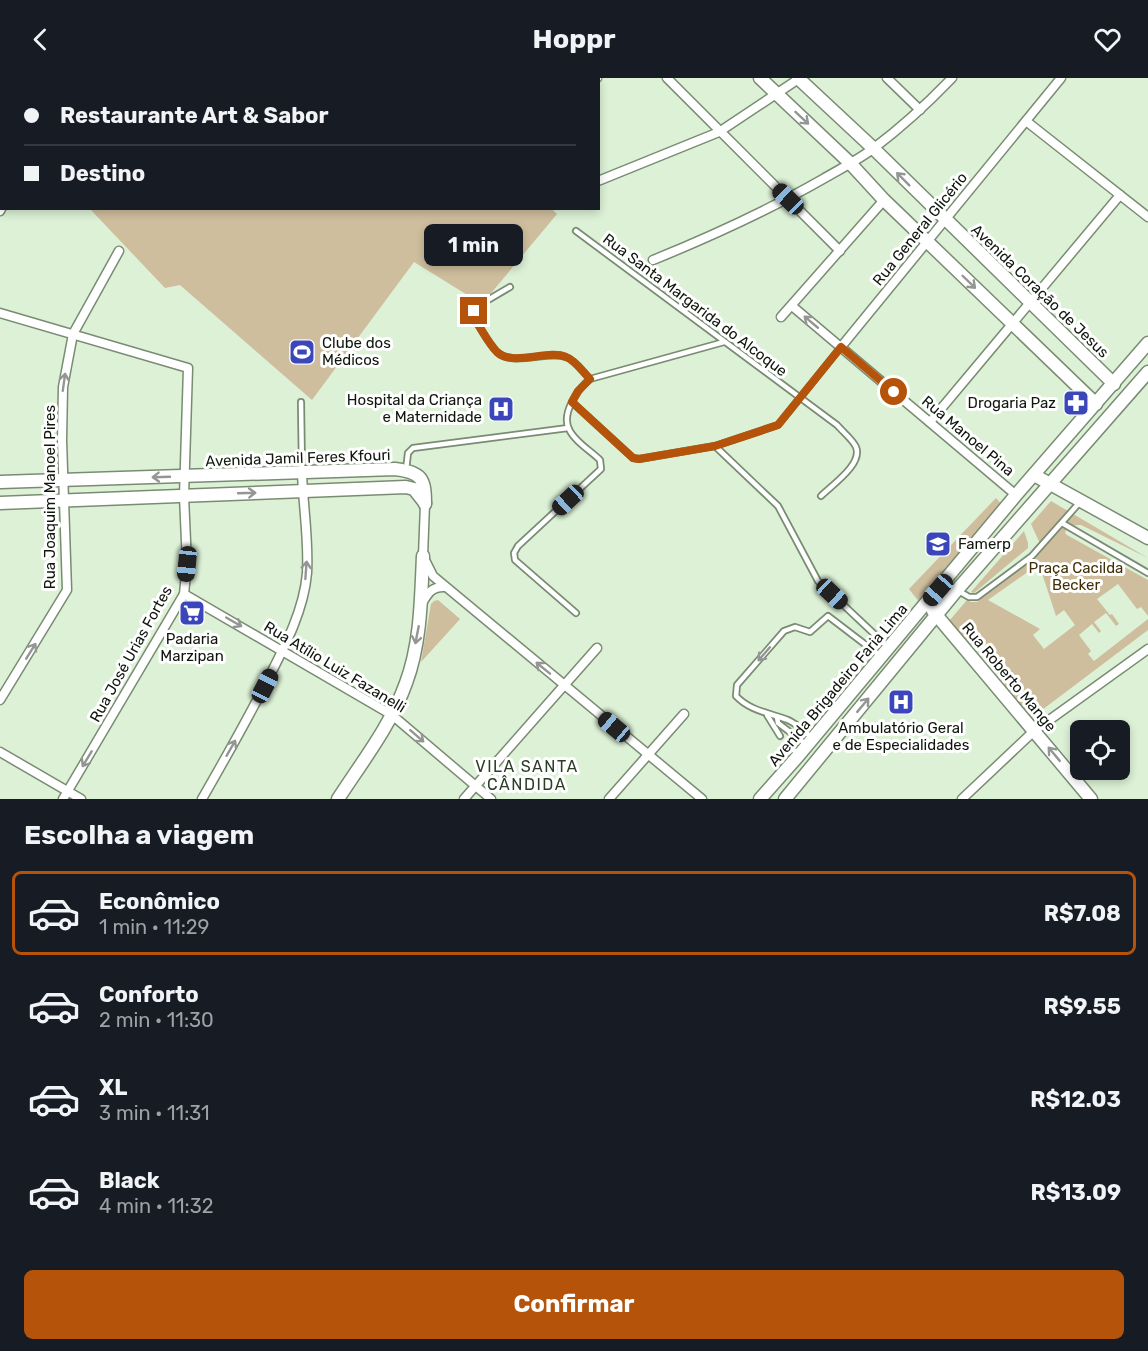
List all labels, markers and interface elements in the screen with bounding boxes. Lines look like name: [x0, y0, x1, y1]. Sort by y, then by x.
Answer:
icon: back: [24, 23, 57, 56]
text: Hoppr: [533, 23, 615, 55]
icon: heart: [1091, 23, 1124, 56]
text: Restaurante Art & Sabor: [60, 102, 328, 129]
one-way arrow: [795, 111, 810, 126]
text: Destino: [60, 160, 145, 187]
street label: Rua General Glicério: [869, 169, 971, 289]
one-way arrow: [896, 171, 911, 186]
car: [769, 180, 807, 218]
street label: Avenida Coração de Jesus: [968, 221, 1113, 362]
callout: 1 min: [424, 224, 524, 266]
street label: Rua Santa Margarida do Alcoque: [599, 230, 791, 380]
text: 1 min: [448, 233, 499, 257]
one-way arrow: [962, 275, 977, 289]
route end: [460, 297, 487, 324]
one-way arrow: [804, 315, 819, 329]
place label: Clube dos Médicos: [322, 334, 391, 369]
sports icon: Clube dos Médicos: [287, 337, 317, 367]
one-way arrow: [59, 373, 70, 393]
route start: [880, 378, 907, 405]
pharmacy icon: Drogaria Paz: [1061, 388, 1091, 418]
place label: Hospital da Criança e Maternidade: [347, 391, 482, 426]
street label: Rua Manoel Pina: [918, 392, 1018, 480]
hospital icon: Hospital da Criança e Maternidade: [486, 394, 516, 424]
place label: Drogaria Paz: [968, 394, 1056, 412]
street label: Rua Joaquim Manoel Pires: [41, 405, 59, 589]
street label: Avenida Jamil Feres Kfouri: [205, 446, 391, 470]
one-way arrow: [152, 471, 172, 483]
car: [549, 481, 587, 519]
one-way arrow: [237, 487, 257, 498]
school or university icon: Famerp: [923, 529, 953, 559]
place label: Famerp: [958, 535, 1011, 553]
car: [176, 545, 198, 583]
park label: Praça Cacilda Becker: [1029, 559, 1123, 594]
one-way arrow: [301, 561, 312, 581]
car: [919, 571, 957, 609]
car: [813, 575, 851, 613]
street label: Rua José Urias Fortes: [86, 582, 176, 725]
supermarket icon: Padaria Marzipan: [177, 598, 207, 628]
street label: Avenida Brigadeiro Faria Lima: [765, 600, 911, 770]
one-way arrow: [226, 617, 243, 629]
street label: Rua Atílio Luiz Fazanelli: [261, 617, 409, 717]
street label: Rua Roberto Mange: [958, 619, 1060, 735]
one-way arrow: [411, 624, 422, 644]
place label: Padaria Marzipan: [160, 630, 224, 665]
one-way arrow: [24, 642, 37, 659]
one-way arrow: [757, 646, 771, 661]
one-way arrow: [535, 662, 551, 675]
car: [249, 666, 281, 706]
hospital icon: Ambulatório Geral e de Especialidades: [886, 687, 916, 717]
one-way arrow: [856, 697, 869, 713]
car: [594, 709, 634, 745]
place label: Ambulatório Geral e de Especialidades: [833, 719, 970, 754]
map controls: [1070, 720, 1130, 780]
button: locate: [1070, 720, 1130, 780]
one-way arrow: [409, 730, 425, 743]
one-way arrow: [226, 740, 237, 758]
one-way arrow: [1047, 747, 1061, 762]
one-way arrow: [81, 750, 93, 767]
district label: VILA SANTA CÂNDIDA: [475, 757, 579, 794]
text: Escolha a viagem: [24, 819, 254, 851]
icon: car: [27, 886, 81, 940]
text: Econômico: [99, 888, 220, 915]
text: R$7.08: [1044, 900, 1121, 927]
text: 1 min · 11:29: [99, 915, 209, 939]
icon: car: [27, 979, 81, 1033]
text: Conforto: [99, 981, 199, 1008]
text: R$9.55: [1043, 993, 1121, 1020]
text: 2 min · 11:30: [99, 1008, 214, 1032]
icon: car: [27, 1072, 81, 1126]
text: XL: [99, 1074, 127, 1101]
text: R$12.03: [1030, 1086, 1121, 1113]
text: 3 min · 11:31: [99, 1101, 210, 1125]
icon: car: [27, 1165, 81, 1219]
text: Black: [99, 1167, 160, 1194]
text: R$13.09: [1031, 1179, 1121, 1206]
text: 4 min · 11:32: [99, 1194, 213, 1218]
button: Confirmar: [24, 1270, 1124, 1339]

